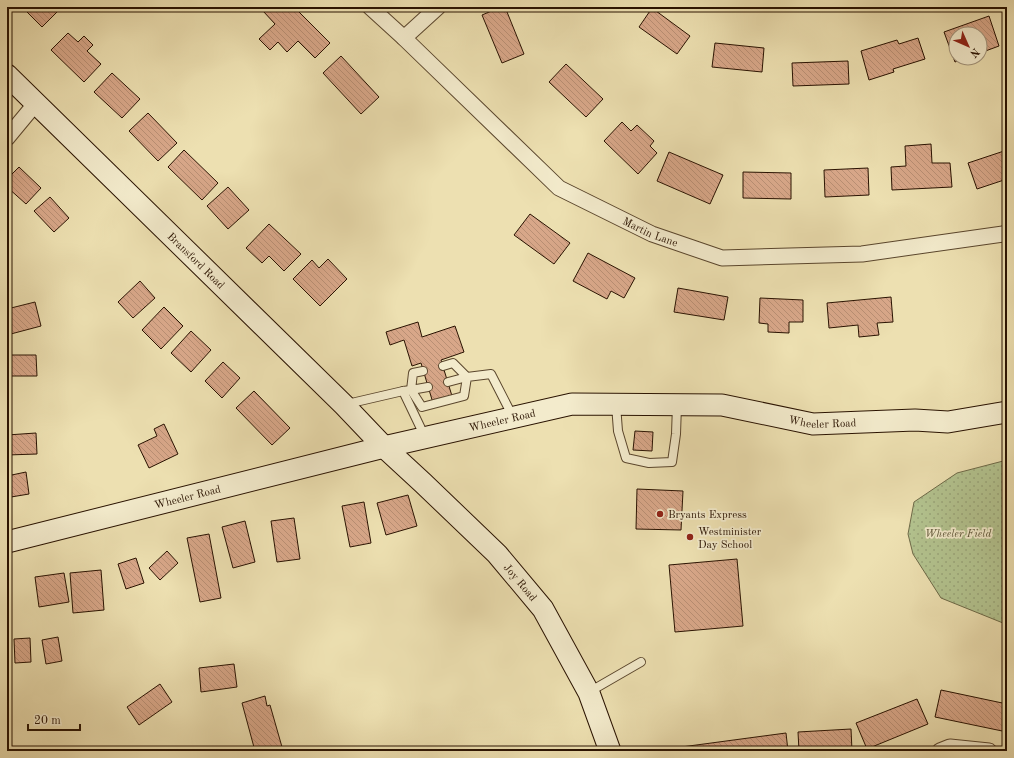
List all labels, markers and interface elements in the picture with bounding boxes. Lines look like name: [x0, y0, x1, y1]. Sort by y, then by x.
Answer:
north arrow: [948, 26, 988, 66]
text: N: [967, 45, 981, 59]
street label: Martin Lane: [620, 216, 679, 249]
street label: Bransford Road: [165, 231, 226, 292]
street label: Wheeler Road: [468, 408, 537, 434]
street label: Wheeler Road: [787, 415, 857, 431]
street label: Wheeler Road: [153, 484, 222, 512]
marker: Bryants Express: [655, 509, 665, 519]
place label: Bryants Express: [668, 510, 747, 521]
place label: Westminister Day School: [698, 527, 762, 551]
park label: Wheeler Field: [925, 529, 992, 540]
marker: Westminister Day School: [685, 532, 695, 542]
street label: Joy Road: [501, 562, 538, 604]
scale bar: [28, 706, 80, 732]
text: 20 m: [34, 715, 61, 727]

